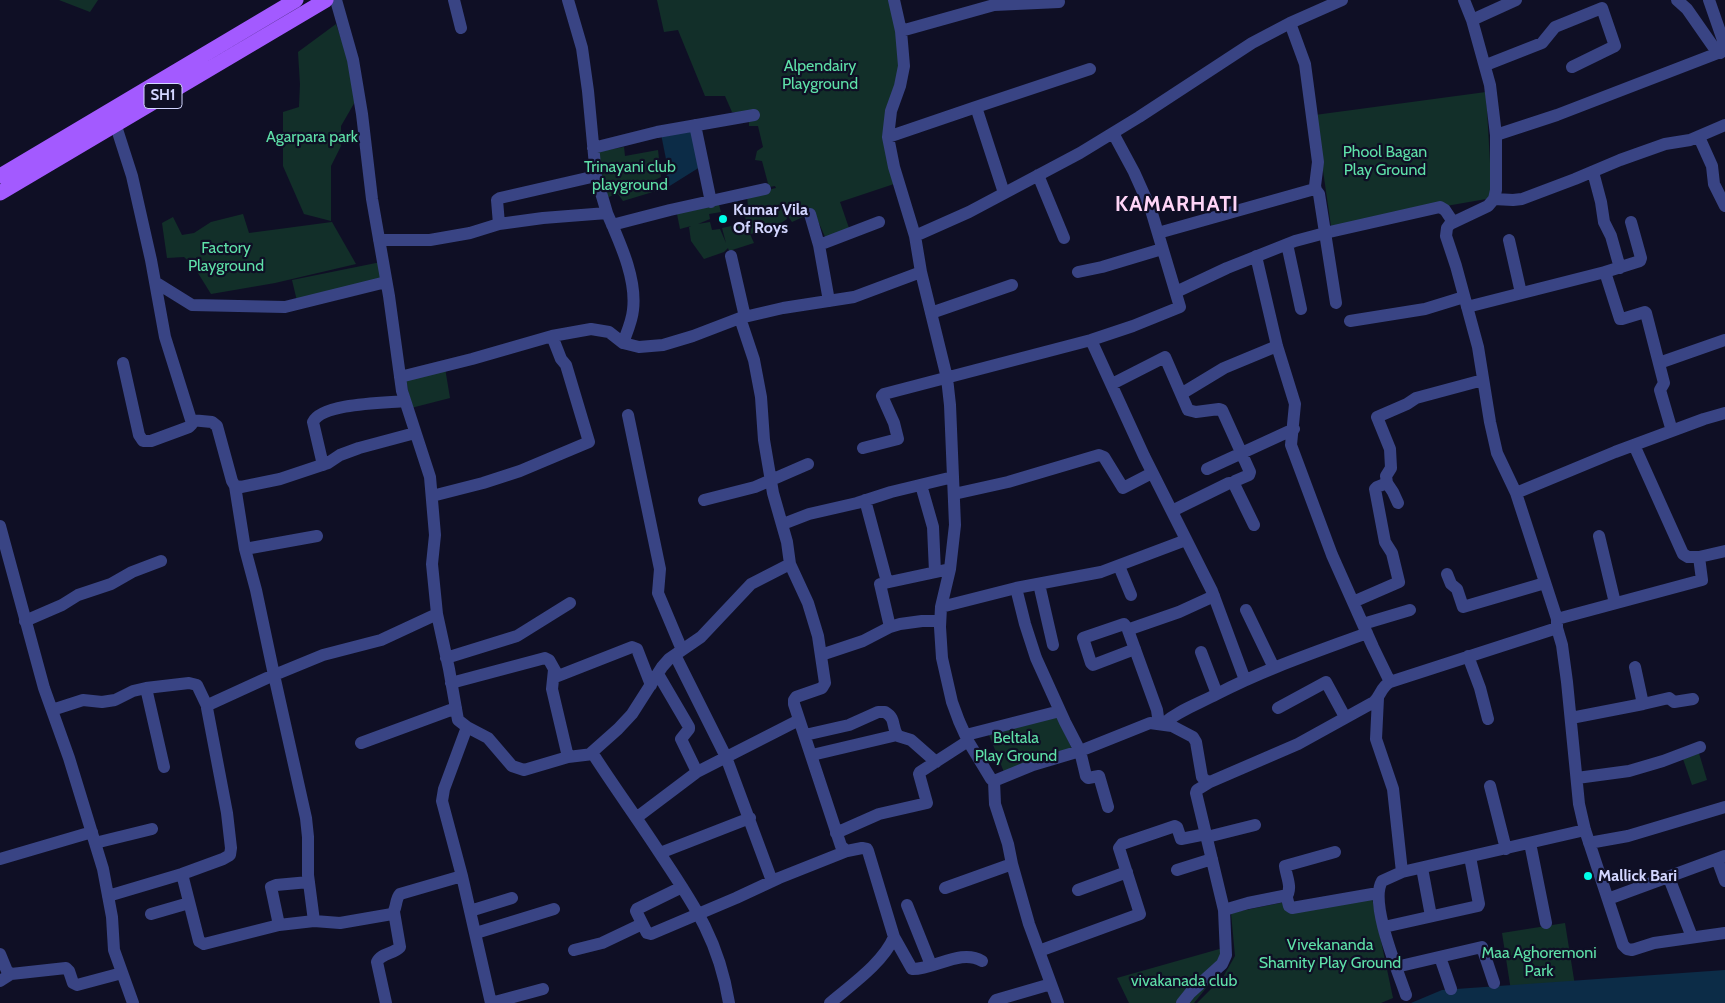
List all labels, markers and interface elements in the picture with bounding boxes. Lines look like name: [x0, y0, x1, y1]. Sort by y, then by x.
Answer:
park label: Alpendairy Playground: [782, 56, 858, 94]
road number: SH1: [144, 84, 182, 108]
park label: Agarpara park: [266, 127, 358, 147]
park label: Phool Bagan Play Ground: [1343, 142, 1427, 180]
park label: Trinayani club playground: [584, 157, 676, 195]
district label: KAMARHATI: [1114, 192, 1240, 218]
place label: Kumar Vila Of Roys: [733, 200, 808, 238]
marker: Kumar Vila Of Roys: [717, 213, 729, 225]
park label: Factory Playground: [188, 238, 264, 276]
park label: Beltala Play Ground: [975, 728, 1057, 766]
place label: Mallick Bari: [1598, 866, 1677, 886]
marker: Mallick Bari: [1582, 870, 1594, 882]
park label: Vivekananda Shamity Play Ground: [1259, 935, 1401, 973]
park label: Maa Aghoremoni Park: [1481, 943, 1597, 981]
park label: vivakanada club: [1131, 971, 1237, 991]

